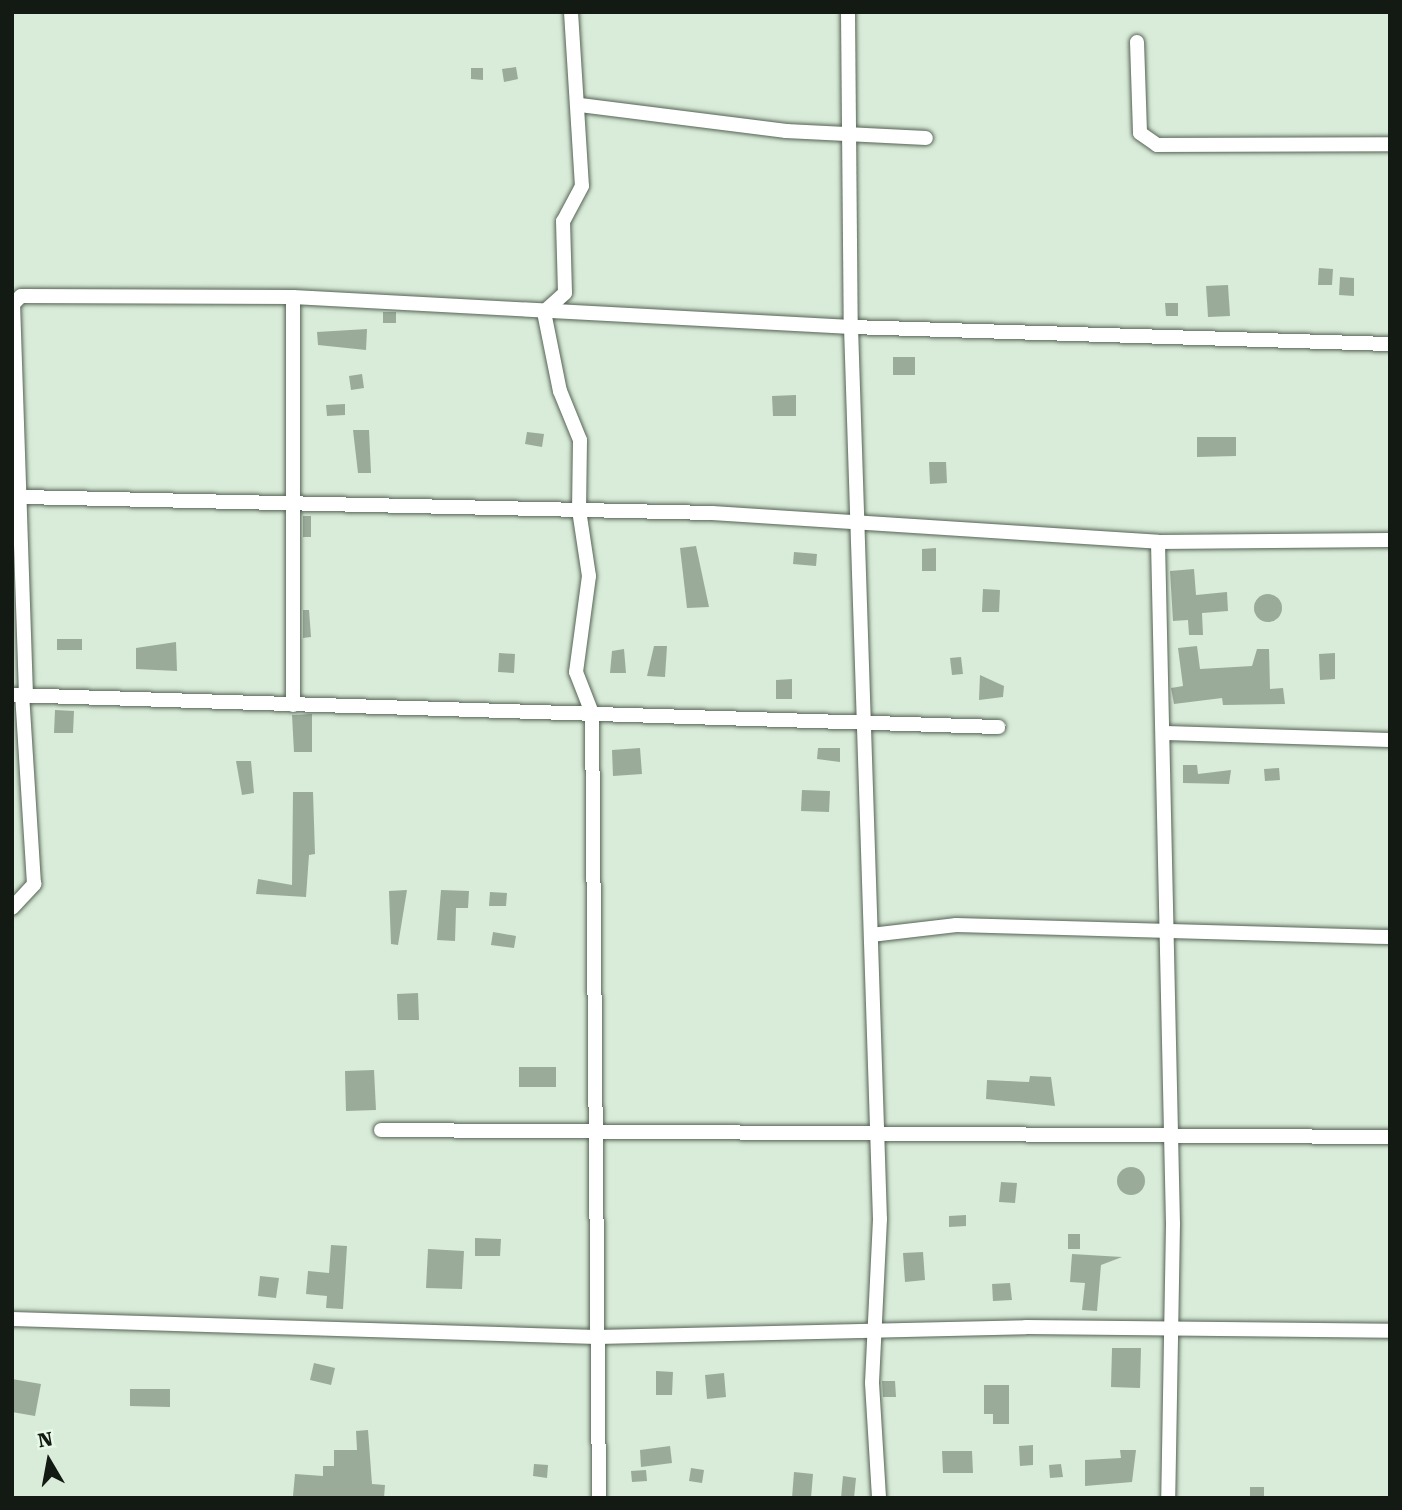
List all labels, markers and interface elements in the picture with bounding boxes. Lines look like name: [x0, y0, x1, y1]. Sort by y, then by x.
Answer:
north arrow: [14, 1426, 84, 1496]
text: N: [36, 1427, 54, 1452]

